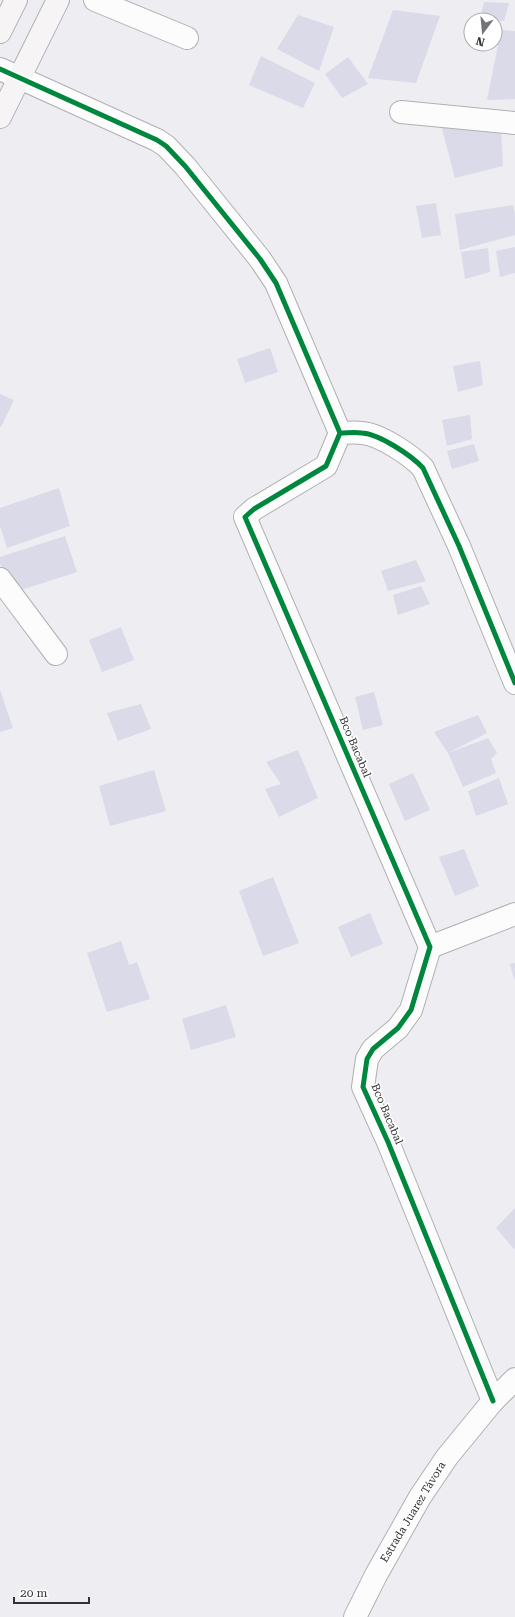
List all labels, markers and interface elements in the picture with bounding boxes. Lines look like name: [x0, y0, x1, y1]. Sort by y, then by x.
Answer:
north arrow: [463, 12, 503, 52]
text: N: [474, 34, 486, 49]
street label: Bco Bacabal: [336, 715, 374, 780]
street label: Bco Bacabal: [368, 1082, 406, 1147]
street label: Estrada Juarez Távora: [378, 1459, 448, 1565]
scale bar: [14, 1579, 89, 1605]
text: 20 m: [20, 1586, 47, 1600]

